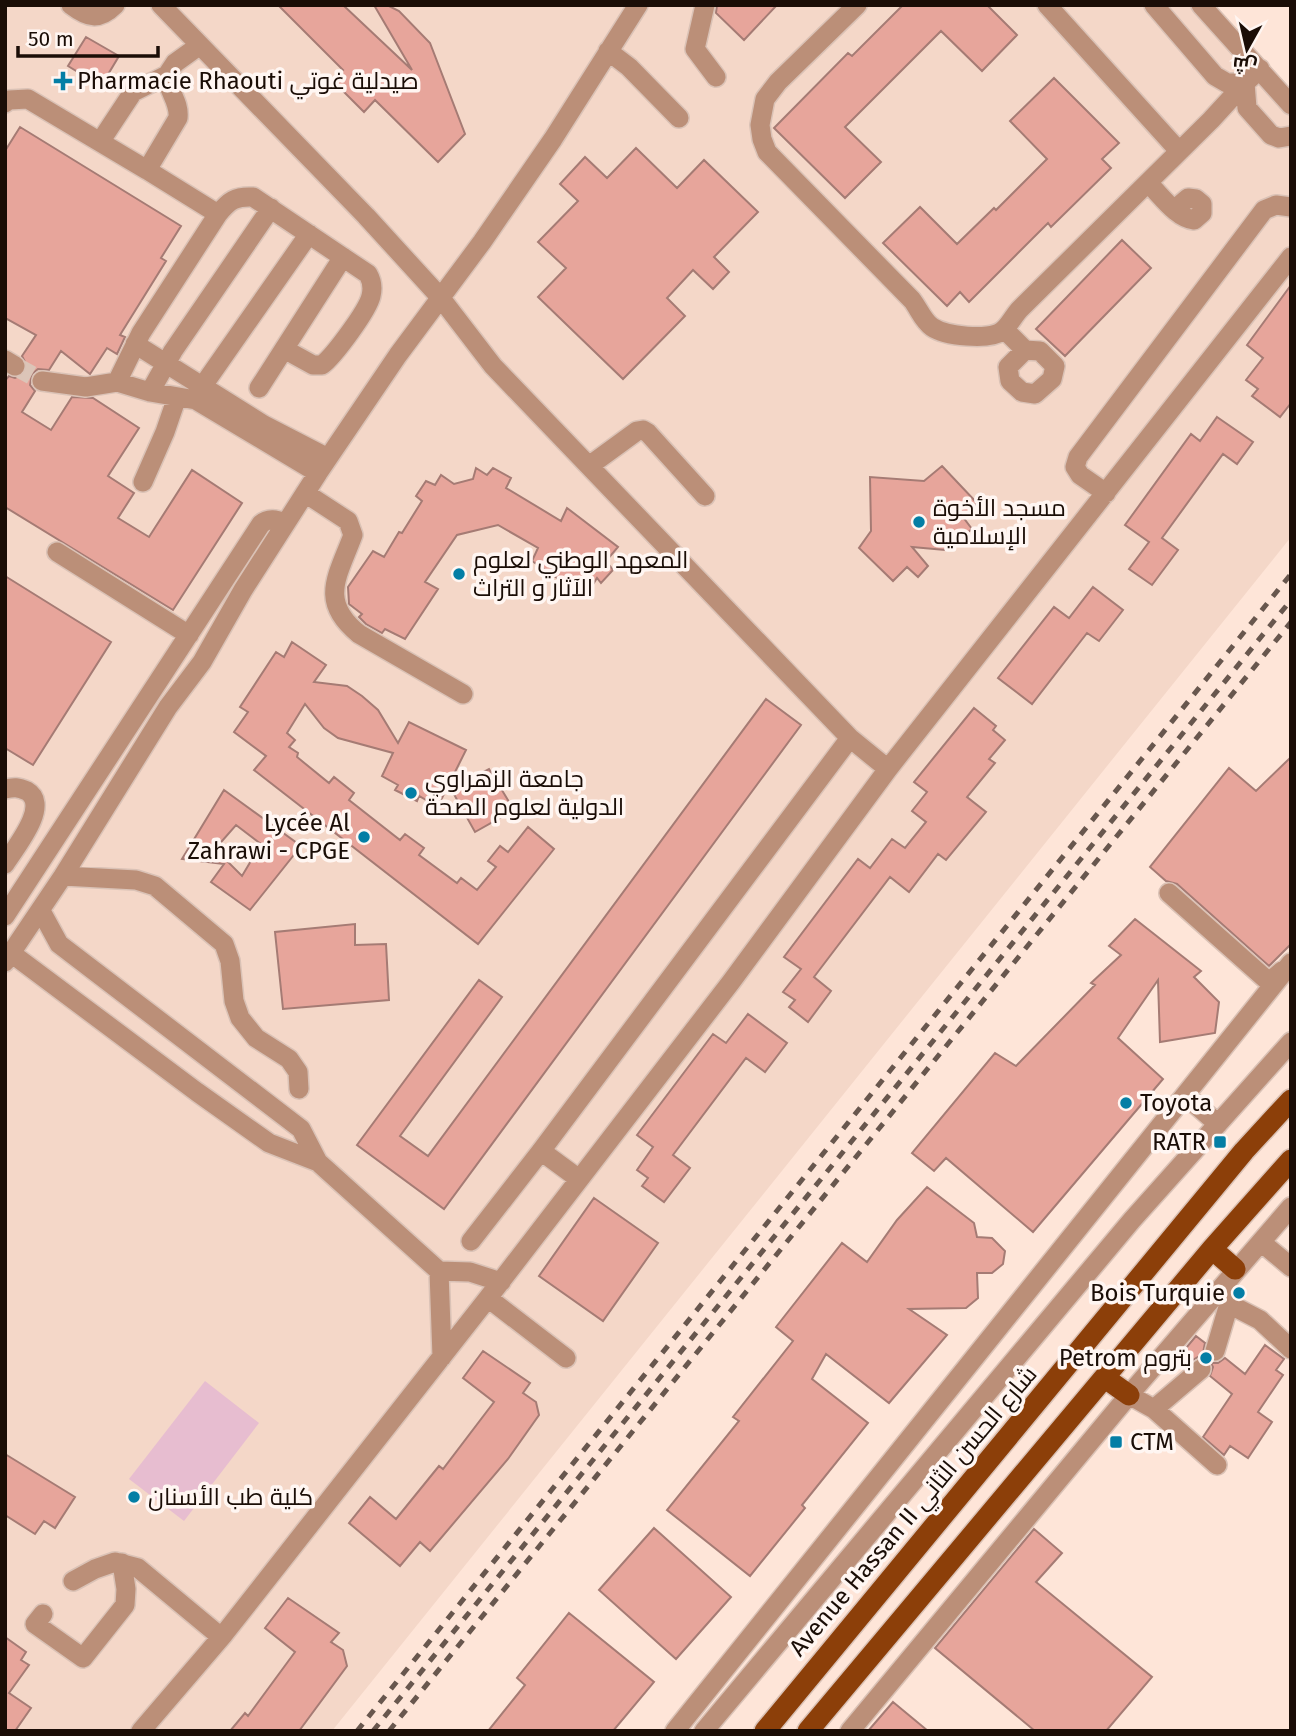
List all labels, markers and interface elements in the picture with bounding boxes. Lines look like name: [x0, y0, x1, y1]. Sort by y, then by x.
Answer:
scale bar: [18, 14, 158, 58]
north arrow: [1212, 14, 1282, 84]
text: 50 m: [28, 26, 74, 52]
text: ش: [1231, 52, 1258, 78]
place label: Pharmacie Rhaouti صيدلية غوتي: [77, 67, 419, 100]
marker: Pharmacie Rhaouti صيدلية غوتي: [55, 73, 71, 89]
place label: مسجد الأخوة الإسلامية: [933, 494, 1066, 551]
marker: مسجد الأخوة الإسلامية: [911, 514, 927, 530]
place label: المعهد الوطني لعلوم الآثار و التراث: [473, 546, 688, 602]
marker: المعهد الوطني لعلوم الآثار و التراث: [451, 566, 467, 582]
place label: جامعة الزهراوي الدولية لعلوم الصحة: [425, 765, 624, 823]
marker: جامعة الزهراوي الدولية لعلوم الصحة: [403, 785, 419, 801]
place label: Lycée Al Zahrawi - CPGE: [188, 809, 350, 865]
marker: Lycée Al Zahrawi - CPGE: [356, 829, 372, 845]
place label: Toyota: [1140, 1089, 1212, 1117]
marker: Toyota: [1118, 1095, 1134, 1111]
place label: RATR: [1152, 1128, 1206, 1156]
marker: RATR: [1212, 1134, 1228, 1150]
place label: Bois Turquie: [1090, 1279, 1225, 1307]
marker: Bois Turquie: [1231, 1285, 1247, 1301]
place label: Petrom بتروم: [1059, 1344, 1192, 1374]
marker: Petrom بتروم: [1198, 1350, 1214, 1366]
street label: Avenue Hassan II شارع الحسن الثاني: [783, 1360, 1046, 1665]
place label: CTM: [1130, 1428, 1174, 1456]
marker: CTM: [1108, 1434, 1124, 1450]
place label: كلية طب الأسنان: [148, 1483, 313, 1511]
marker: كلية طب الأسنان: [126, 1489, 142, 1505]

